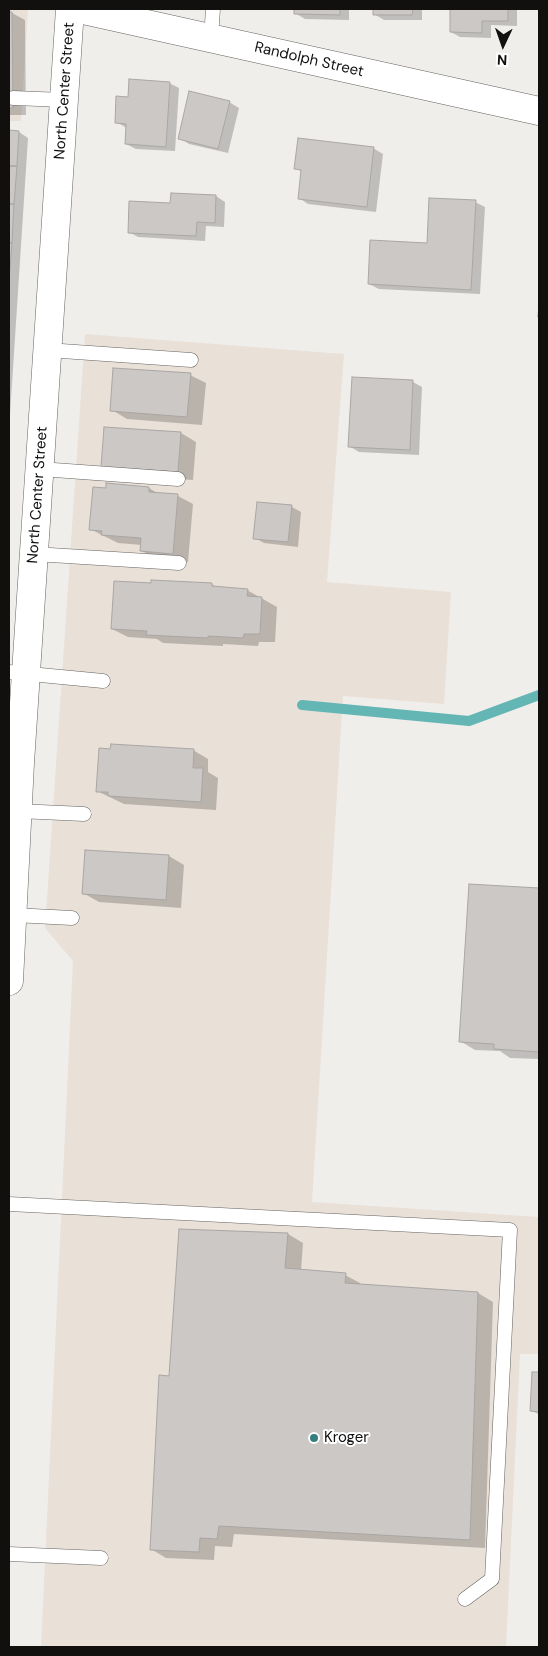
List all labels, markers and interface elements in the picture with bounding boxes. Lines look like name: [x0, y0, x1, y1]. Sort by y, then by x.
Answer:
north arrow: [478, 20, 528, 70]
street label: North Center Street: [51, 22, 79, 160]
street label: Randolph Street: [253, 39, 365, 81]
text: N: [497, 51, 508, 69]
street label: North Center Street: [24, 426, 52, 564]
place label: Kroger: [324, 1429, 369, 1447]
marker: Kroger: [308, 1432, 320, 1444]

